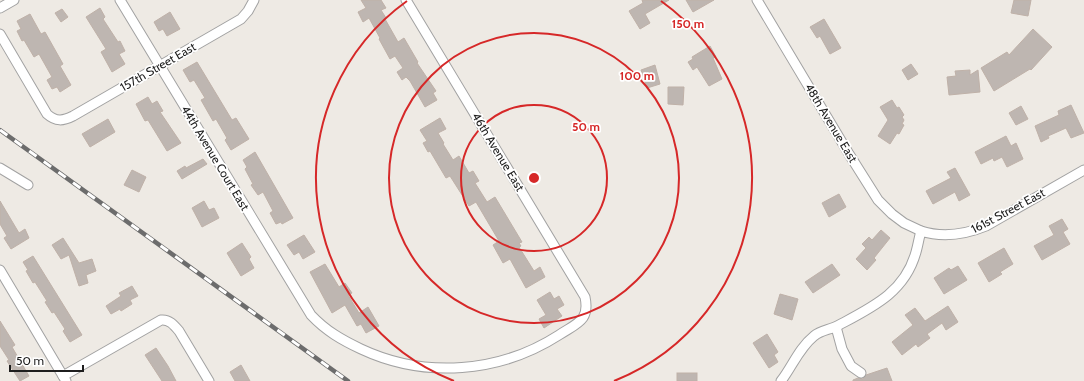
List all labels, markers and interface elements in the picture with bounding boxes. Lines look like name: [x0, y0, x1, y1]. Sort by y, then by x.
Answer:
text: 150 m: [672, 16, 704, 31]
street label: 157th Street East: [117, 39, 198, 94]
text: 100 m: [620, 68, 654, 83]
street label: 48th Avenue East: [802, 80, 861, 165]
street label: 44th Avenue Court East: [178, 102, 253, 213]
street label: 46th Avenue East: [469, 110, 528, 194]
text: 50 m: [572, 119, 600, 134]
centre of rings: [527, 171, 541, 185]
street label: 161st Street East: [968, 185, 1047, 236]
scale bar: [10, 347, 83, 373]
text: 50 m: [16, 353, 44, 368]

